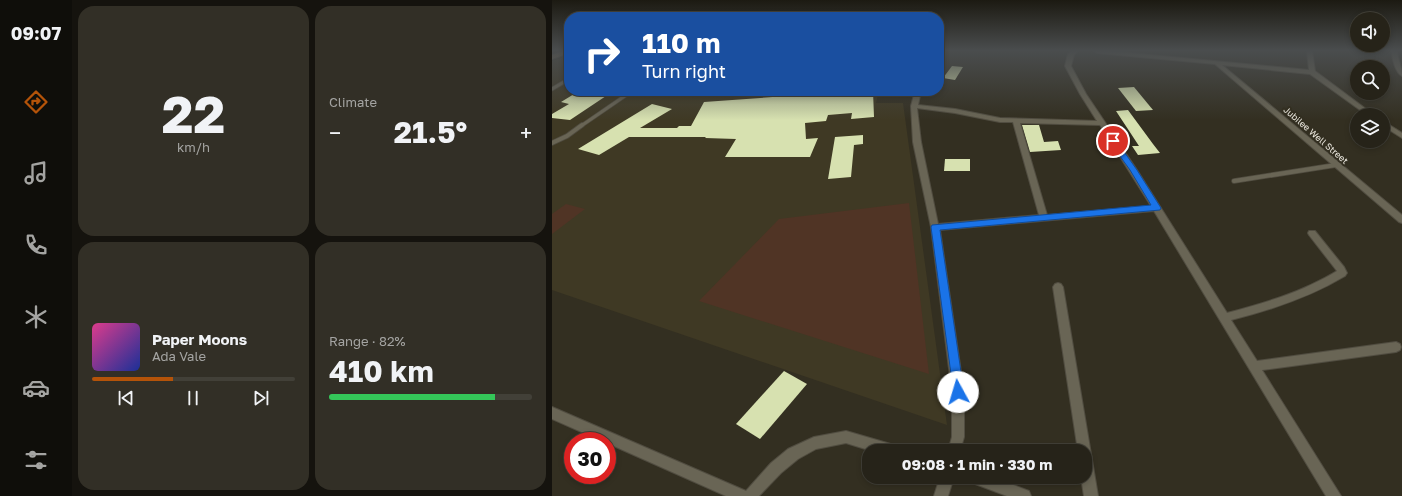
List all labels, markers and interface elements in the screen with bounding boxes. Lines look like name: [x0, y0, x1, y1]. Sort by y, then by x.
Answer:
map controls: [1350, 12, 1390, 148]
button: sound: [1350, 12, 1390, 52]
text: 09:07: [11, 22, 61, 44]
text: 110 m: [642, 26, 721, 59]
icon: right: [576, 28, 628, 80]
text: Turn right: [642, 60, 726, 82]
button: search: [1350, 60, 1390, 100]
text: 22: [162, 82, 225, 144]
icon: directions: [22, 88, 50, 116]
text: Climate: [329, 94, 377, 110]
street label: Jubilee Well Street: [1281, 104, 1351, 166]
button: layers: [1350, 108, 1390, 148]
text: 21.5°: [394, 114, 467, 150]
text: −: [329, 119, 341, 146]
text: +: [520, 119, 532, 146]
pin: [1096, 124, 1130, 158]
icon: arrive: [1102, 130, 1124, 152]
text: km/h: [177, 139, 210, 155]
icon: music: [22, 159, 50, 187]
icon: phone: [22, 231, 50, 259]
icon: climate: [22, 303, 50, 331]
text: Paper Moons: [152, 330, 247, 348]
text: Range · 82%: [329, 333, 405, 349]
text: Ada Vale: [152, 348, 206, 364]
text: 410 km: [329, 353, 434, 389]
position arrow: [937, 371, 979, 413]
icon: car: [22, 374, 50, 402]
icon: previous: [115, 387, 137, 409]
icon: pause: [182, 387, 204, 409]
icon: next: [250, 387, 272, 409]
speed limit sign: 30: [564, 432, 616, 484]
icon: filters: [22, 446, 50, 474]
text: 09:08 · 1 min · 330 m: [902, 455, 1052, 473]

